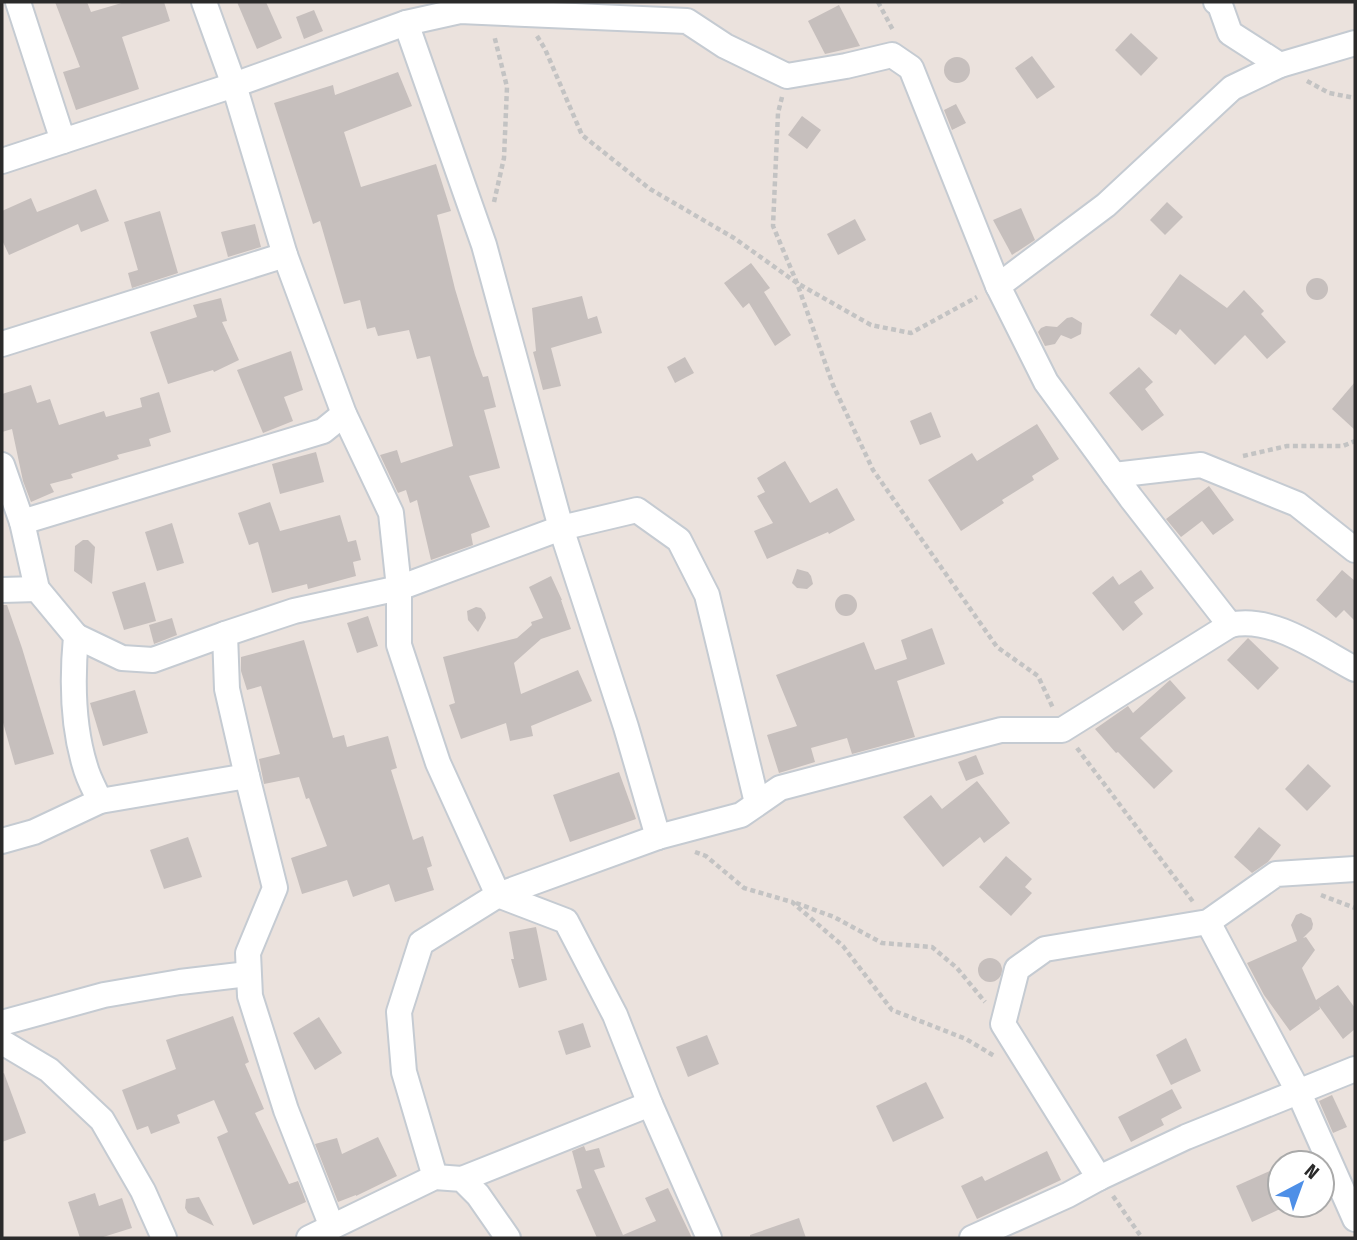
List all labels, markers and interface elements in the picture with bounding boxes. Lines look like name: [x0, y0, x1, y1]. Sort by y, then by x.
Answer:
north arrow: [1266, 1149, 1336, 1219]
text: N: [1300, 1159, 1324, 1184]

